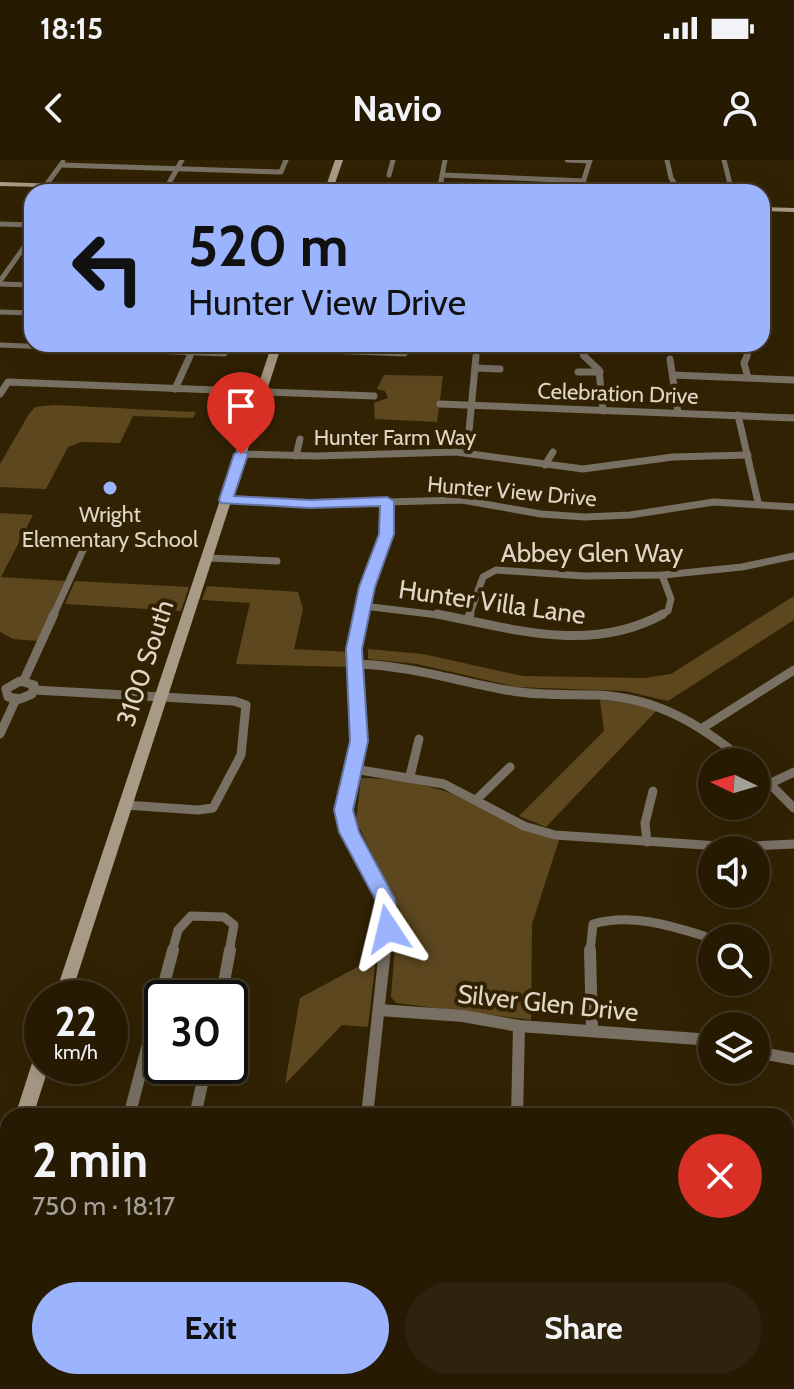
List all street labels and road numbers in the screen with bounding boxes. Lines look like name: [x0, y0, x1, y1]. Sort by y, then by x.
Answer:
street label: Celebration Drive: [537, 377, 699, 410]
street label: Hunter Farm Way: [314, 424, 476, 451]
street label: Hunter View Drive: [426, 471, 598, 512]
street label: Abbey Glen Way: [501, 537, 683, 569]
street label: Hunter Villa Lane: [396, 573, 588, 631]
street label: 3100 South: [110, 596, 180, 730]
street label: Silver Glen Drive: [456, 978, 640, 1028]

